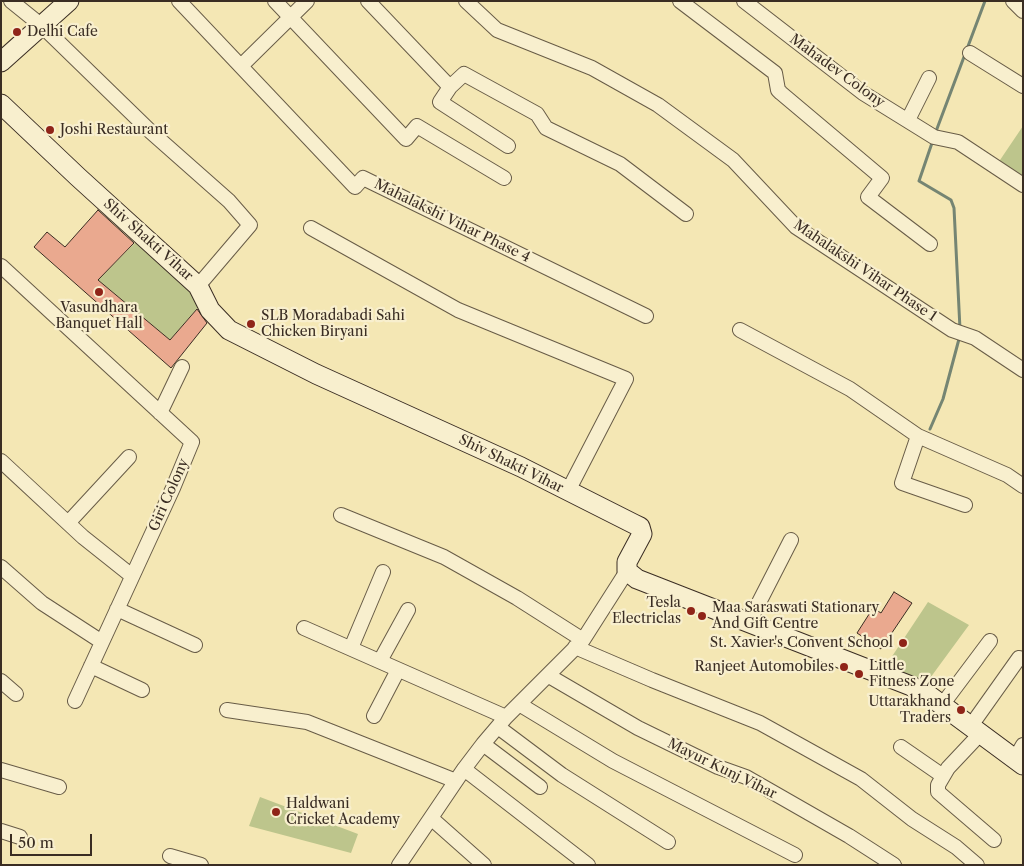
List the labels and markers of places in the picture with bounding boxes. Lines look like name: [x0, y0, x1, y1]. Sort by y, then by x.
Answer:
place label: Delhi Cafe: [27, 24, 98, 40]
marker: Delhi Cafe: [11, 26, 23, 38]
place label: Joshi Restaurant: [60, 122, 168, 138]
marker: Joshi Restaurant: [44, 124, 56, 136]
marker: Vasundhara Banquet Hall: [93, 286, 105, 298]
place label: Vasundhara Banquet Hall: [55, 300, 143, 332]
place label: SLB Moradabadi Sahi Chicken Biryani: [261, 308, 405, 341]
marker: SLB Moradabadi Sahi Chicken Biryani: [245, 318, 257, 330]
place label: Tesla Electriclas: [612, 595, 681, 628]
place label: Maa Saraswati Stationary And Gift Centre: [712, 600, 879, 632]
marker: Tesla Electriclas: [685, 605, 697, 617]
marker: Maa Saraswati Stationary And Gift Centre: [696, 610, 708, 622]
place label: St. Xavier's Convent School: [710, 635, 893, 651]
marker: St. Xavier's Convent School: [897, 637, 909, 649]
place label: Little Fitness Zone: [869, 658, 954, 690]
place label: Ranjeet Automobiles: [695, 659, 834, 675]
marker: Ranjeet Automobiles: [838, 661, 850, 673]
marker: Little Fitness Zone: [853, 668, 865, 680]
place label: Uttarakhand Traders: [869, 694, 951, 726]
marker: Uttarakhand Traders: [955, 704, 967, 716]
place label: Haldwani Cricket Academy: [286, 796, 400, 829]
marker: Haldwani Cricket Academy: [270, 806, 282, 818]

